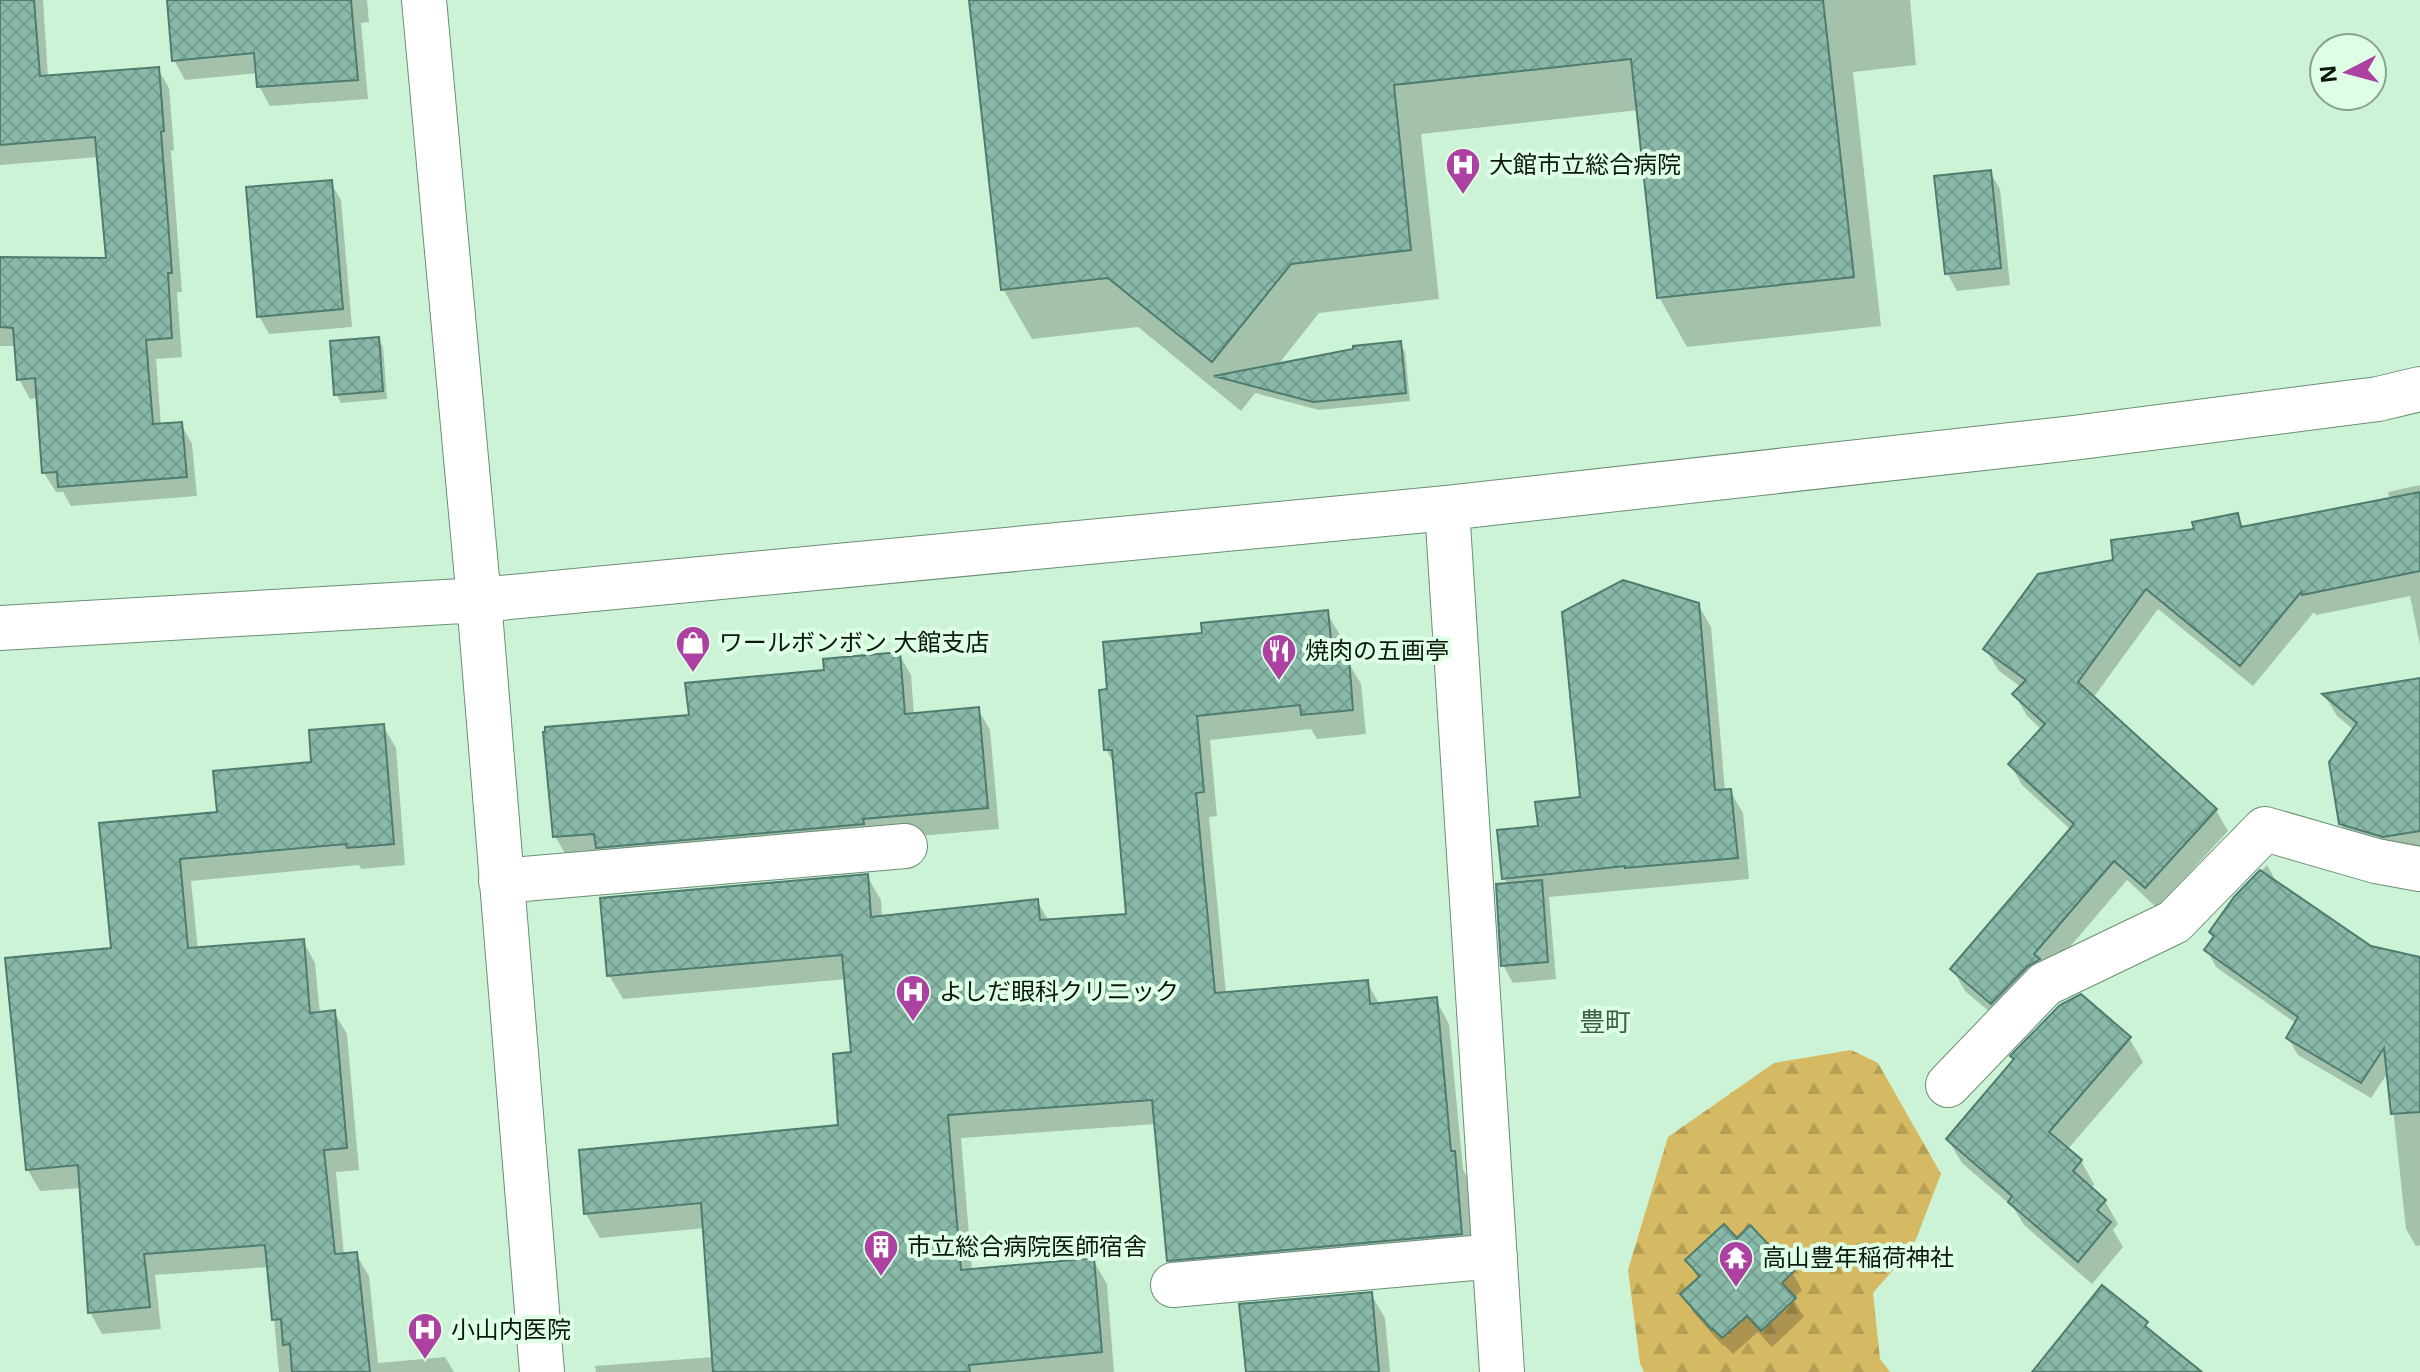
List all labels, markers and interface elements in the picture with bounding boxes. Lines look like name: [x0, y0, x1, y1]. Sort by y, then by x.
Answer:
north arrow: [2308, 32, 2388, 112]
text: N: [2311, 64, 2343, 85]
hospital icon: 大館市立総合病院: [1444, 146, 1482, 196]
place label: 大館市立総合病院: [1489, 147, 1681, 180]
shop icon: ワールボンボン 大館支店: [674, 624, 712, 674]
place label: ワールボンボン 大館支店: [719, 625, 989, 658]
restaurant icon: 焼肉の五画亭: [1260, 632, 1298, 682]
place label: 焼肉の五画亭: [1305, 633, 1449, 666]
hospital icon: よしだ眼科クリニック: [894, 973, 932, 1023]
place label: よしだ眼科クリニック: [939, 974, 1179, 1007]
district label: 豊町: [1579, 1003, 1631, 1039]
building icon: 市立総合病院医師宿舎: [862, 1228, 900, 1278]
place label: 市立総合病院医師宿舎: [907, 1229, 1147, 1262]
temple icon: 高山豊年稲荷神社: [1717, 1239, 1755, 1289]
place label: 高山豊年稲荷神社: [1762, 1240, 1954, 1273]
hospital icon: 小山内医院: [406, 1311, 444, 1361]
place label: 小山内医院: [451, 1312, 571, 1345]

